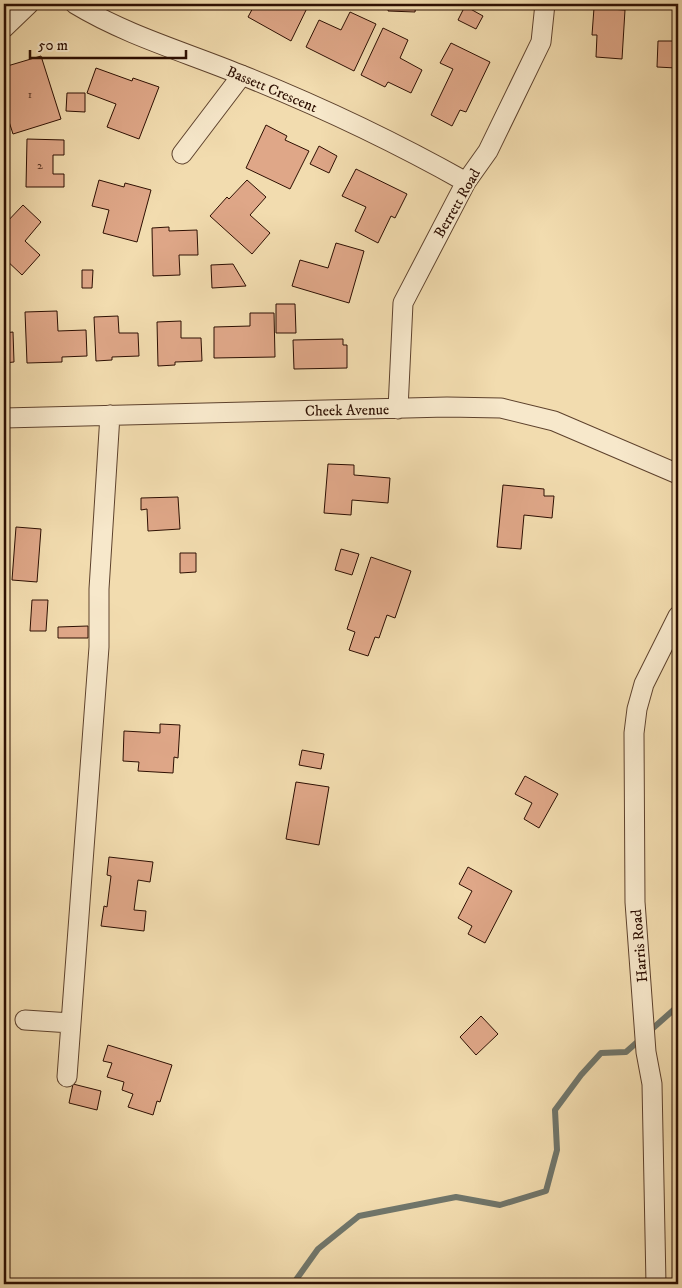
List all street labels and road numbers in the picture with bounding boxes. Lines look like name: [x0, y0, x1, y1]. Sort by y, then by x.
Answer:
street label: Bassett Crescent: [224, 62, 320, 117]
street label: Berrett Road: [430, 165, 485, 241]
street label: Cheek Avenue: [305, 400, 389, 421]
street label: Harris Road: [627, 908, 652, 983]

